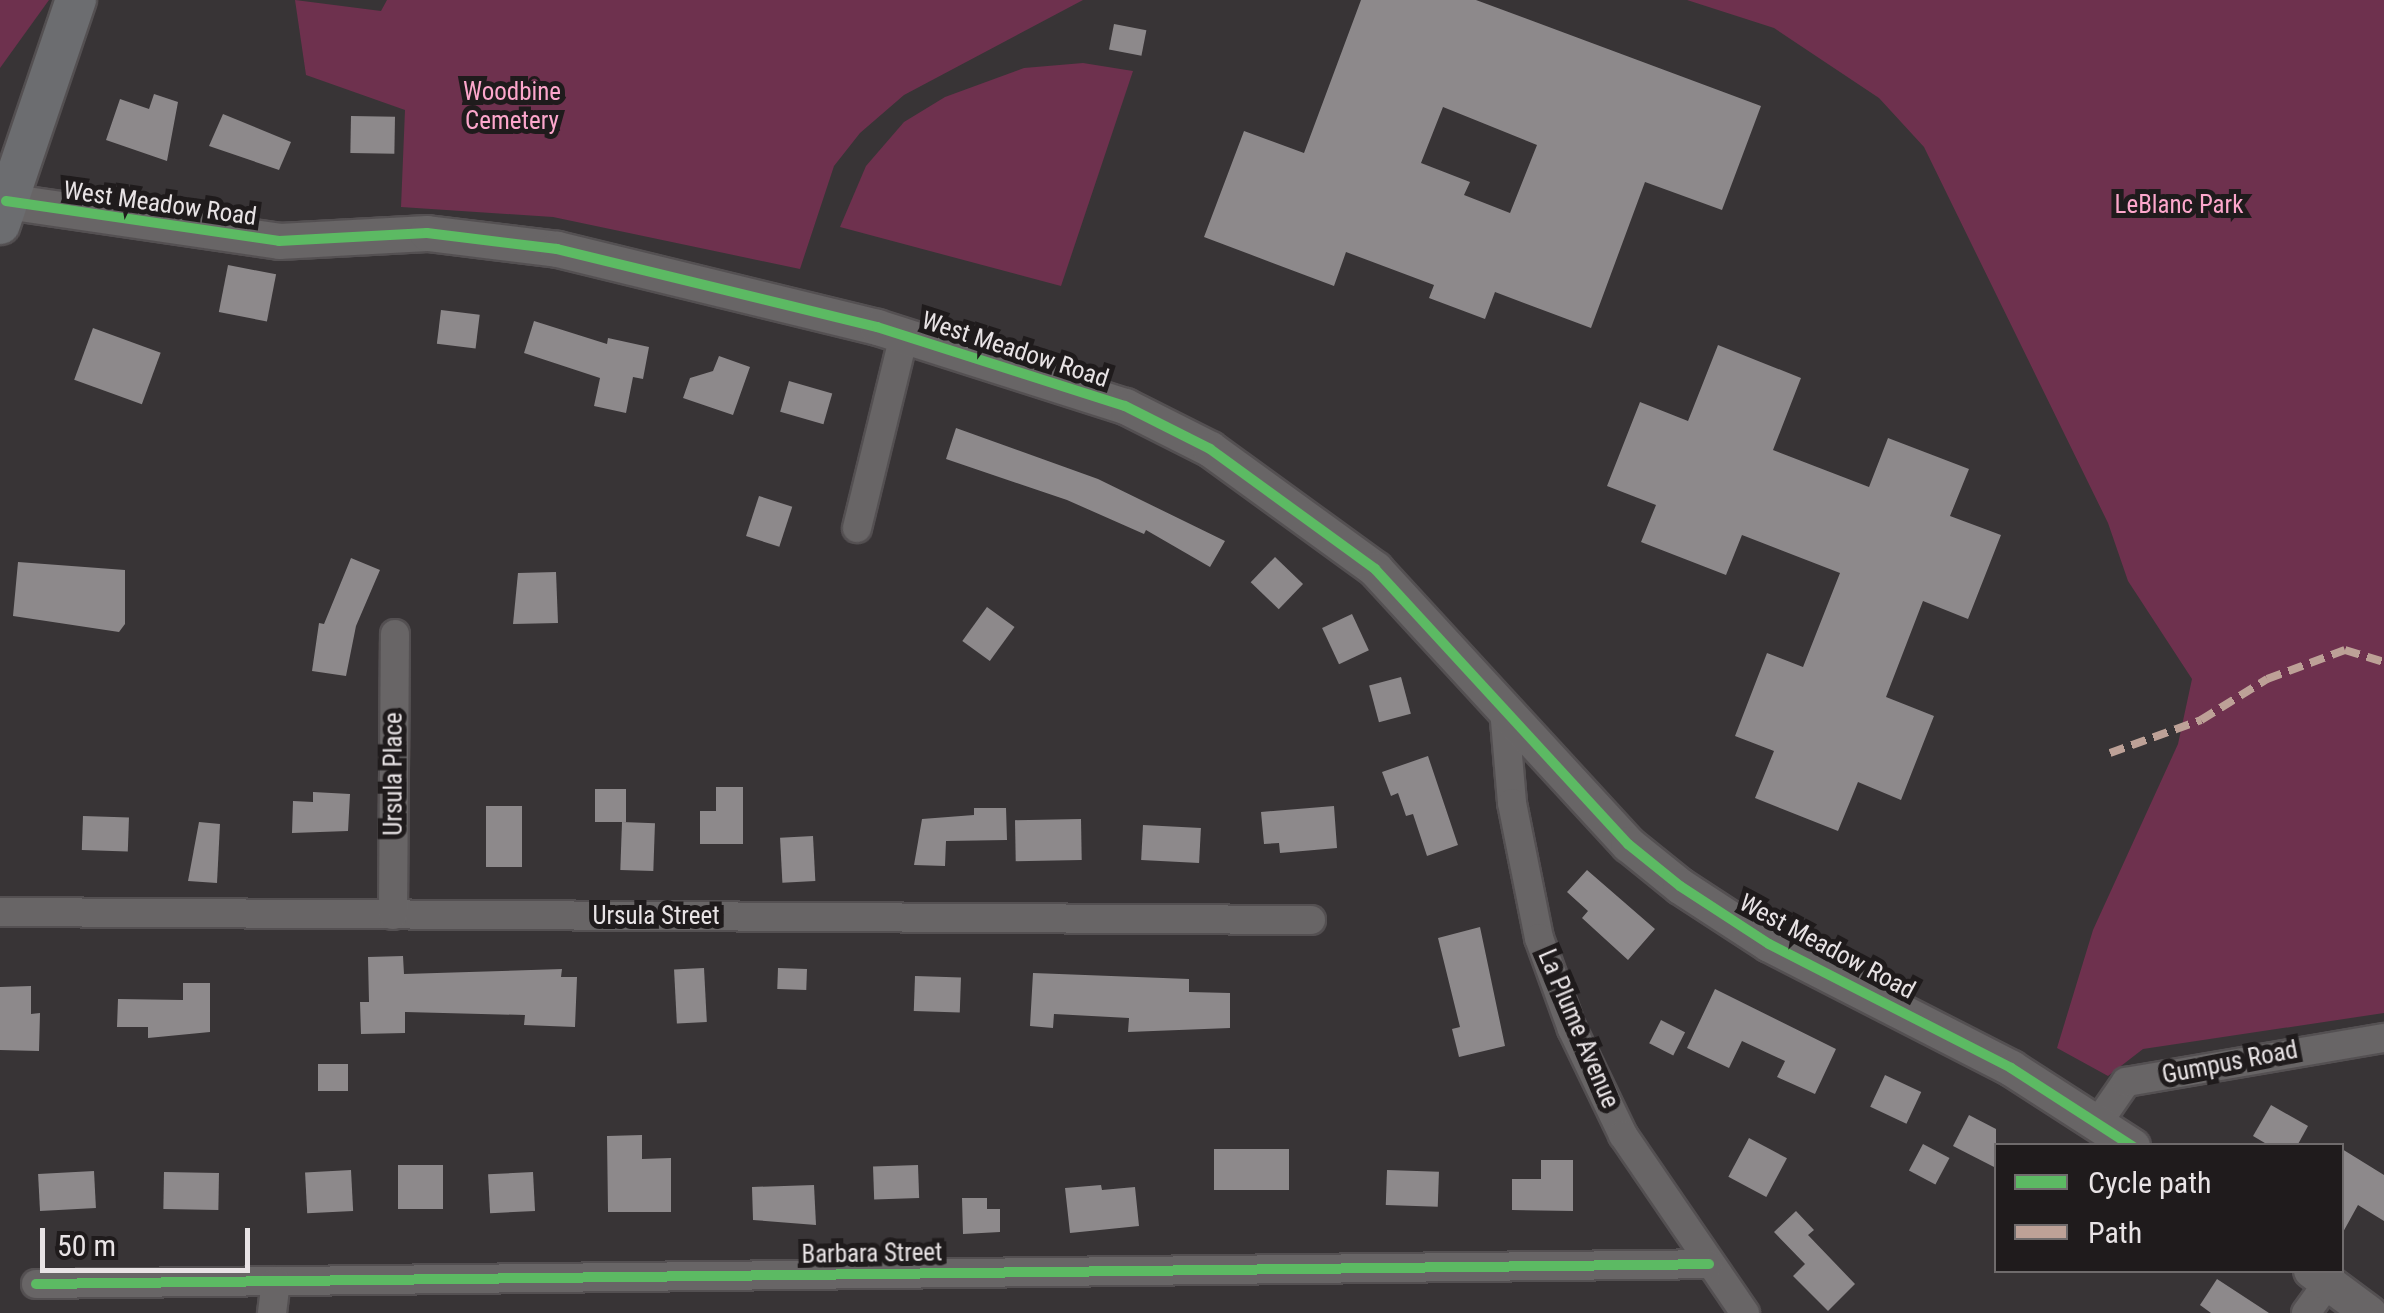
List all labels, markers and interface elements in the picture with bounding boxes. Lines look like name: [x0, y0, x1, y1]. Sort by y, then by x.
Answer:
park label: Woodbine Cemetery: [463, 78, 561, 137]
street label: West Meadow Road: [62, 176, 258, 232]
park label: LeBlanc Park: [2115, 190, 2243, 220]
street label: West Meadow Road: [918, 306, 1112, 394]
street label: Ursula Place: [379, 712, 409, 836]
street label: West Meadow Road: [1734, 888, 1920, 1006]
street label: Ursula Street: [592, 901, 720, 931]
street label: La Plume Avenue: [1531, 945, 1625, 1113]
street label: Gumpus Road: [2160, 1035, 2300, 1091]
legend: [1994, 1143, 2344, 1273]
text: Cycle path: [2088, 1165, 2212, 1200]
scale bar: [45, 1208, 255, 1270]
text: Path: [2088, 1215, 2142, 1250]
text: 50 m: [57, 1228, 116, 1263]
street label: Barbara Street: [801, 1238, 943, 1270]

